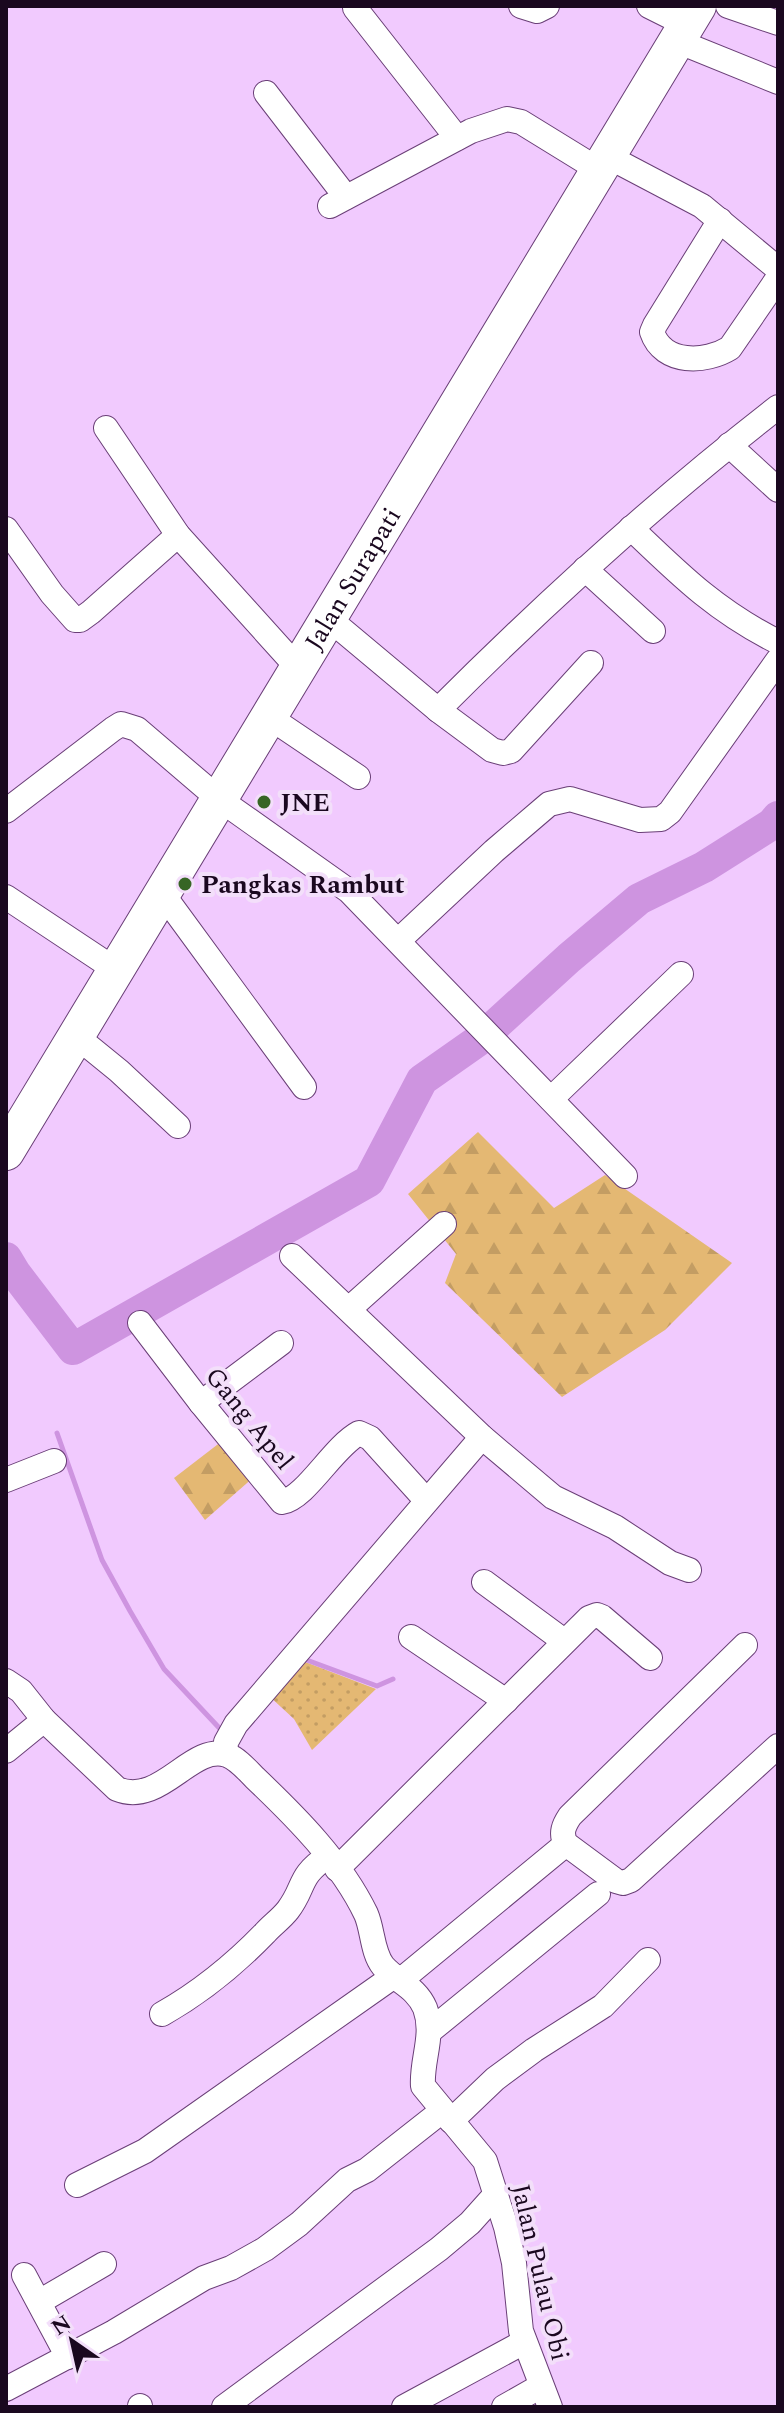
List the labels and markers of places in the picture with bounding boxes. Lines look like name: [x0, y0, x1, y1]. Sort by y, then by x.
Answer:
place label: JNE: [280, 783, 330, 823]
marker: JNE: [255, 793, 273, 811]
place label: Pangkas Rambut: [201, 865, 404, 905]
marker: Pangkas Rambut: [176, 875, 194, 893]

